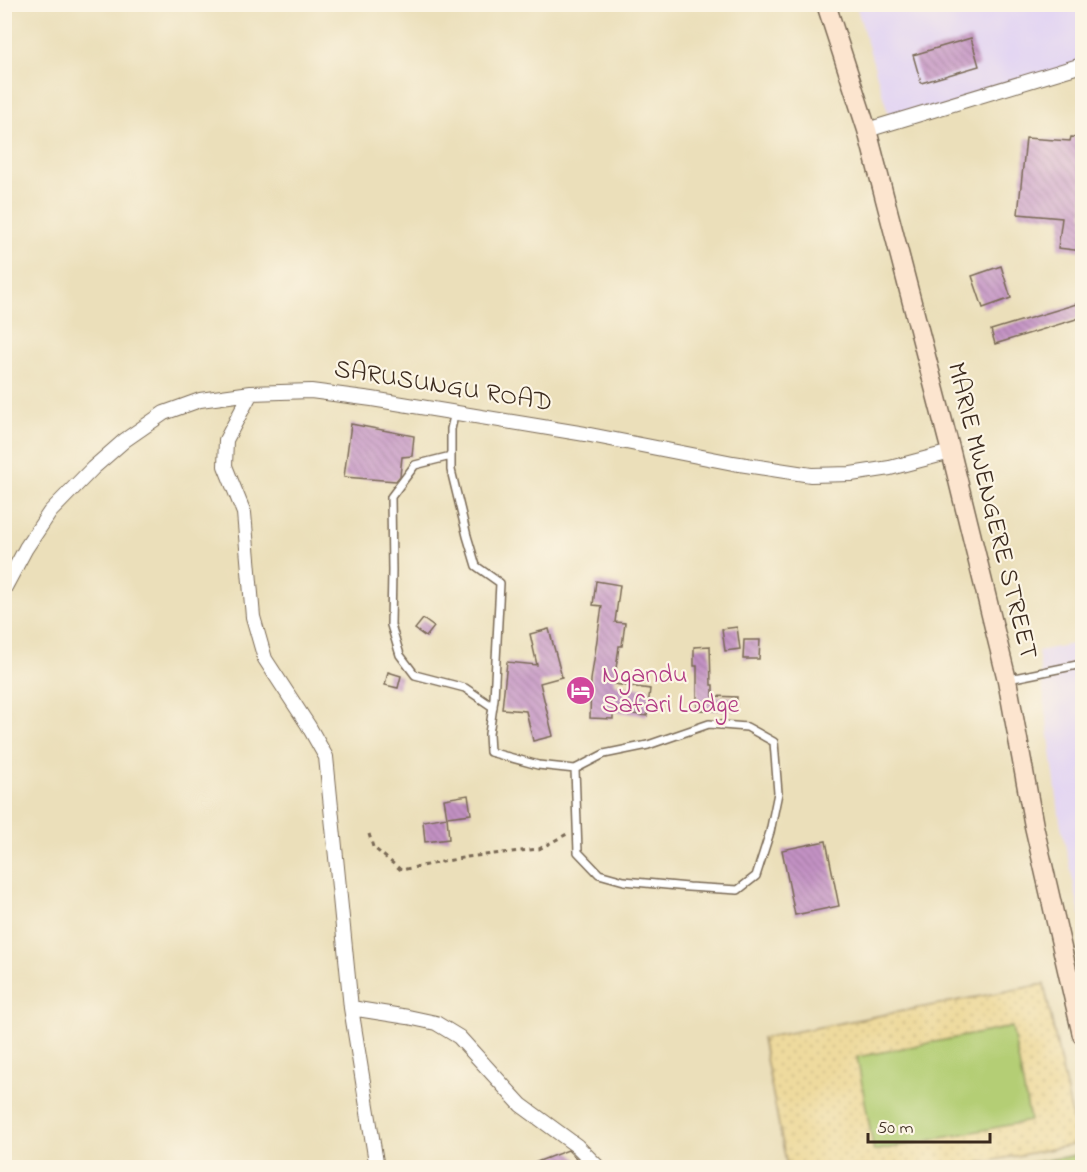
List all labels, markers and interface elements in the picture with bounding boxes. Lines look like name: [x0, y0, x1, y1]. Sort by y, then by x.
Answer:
street label: SARUSUNGU ROAD: [331, 351, 555, 423]
street label: MARIE MWENGERE STREET: [936, 359, 1046, 664]
place label: Ngandu Safari Lodge: [602, 657, 740, 725]
hotel icon: Ngandu Safari Lodge: [565, 675, 597, 707]
scale bar: [868, 1106, 990, 1144]
text: 50 m: [877, 1116, 914, 1142]

